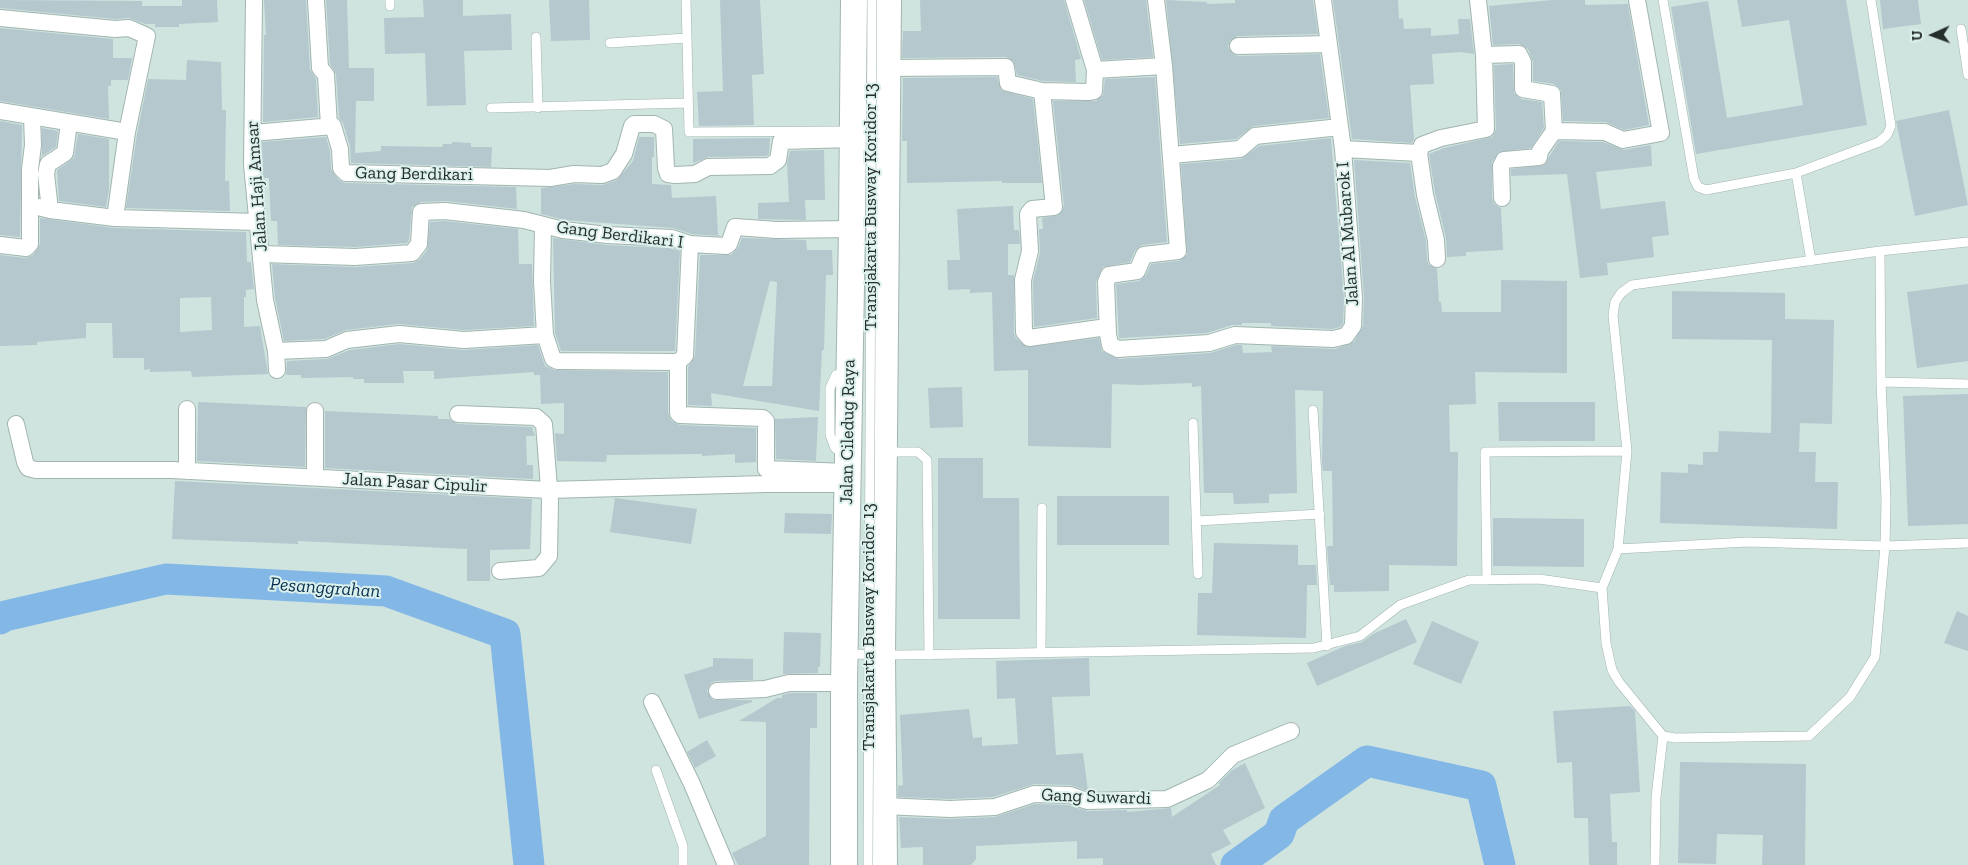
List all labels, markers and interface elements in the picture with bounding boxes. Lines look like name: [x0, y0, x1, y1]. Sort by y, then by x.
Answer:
north arrow: [1908, 10, 1958, 60]
text: U: [1909, 30, 1926, 41]
street label: Transjakarta Busway Koridor 13: [860, 83, 882, 331]
street label: Jalan Haji Amsar: [242, 120, 272, 252]
street label: Jalan Al Mubarok I: [1332, 161, 1364, 307]
street label: Gang Berdikari: [355, 162, 473, 186]
street label: Gang Berdikari I: [555, 216, 685, 254]
street label: Jalan Ciledug Raya: [836, 359, 860, 505]
street label: Jalan Pasar Cipulir: [342, 468, 488, 498]
street label: Transjakarta Busway Koridor 13: [858, 503, 880, 751]
water label: Pesanggrahan: [269, 573, 381, 603]
street label: Gang Suwardi: [1041, 784, 1151, 810]

